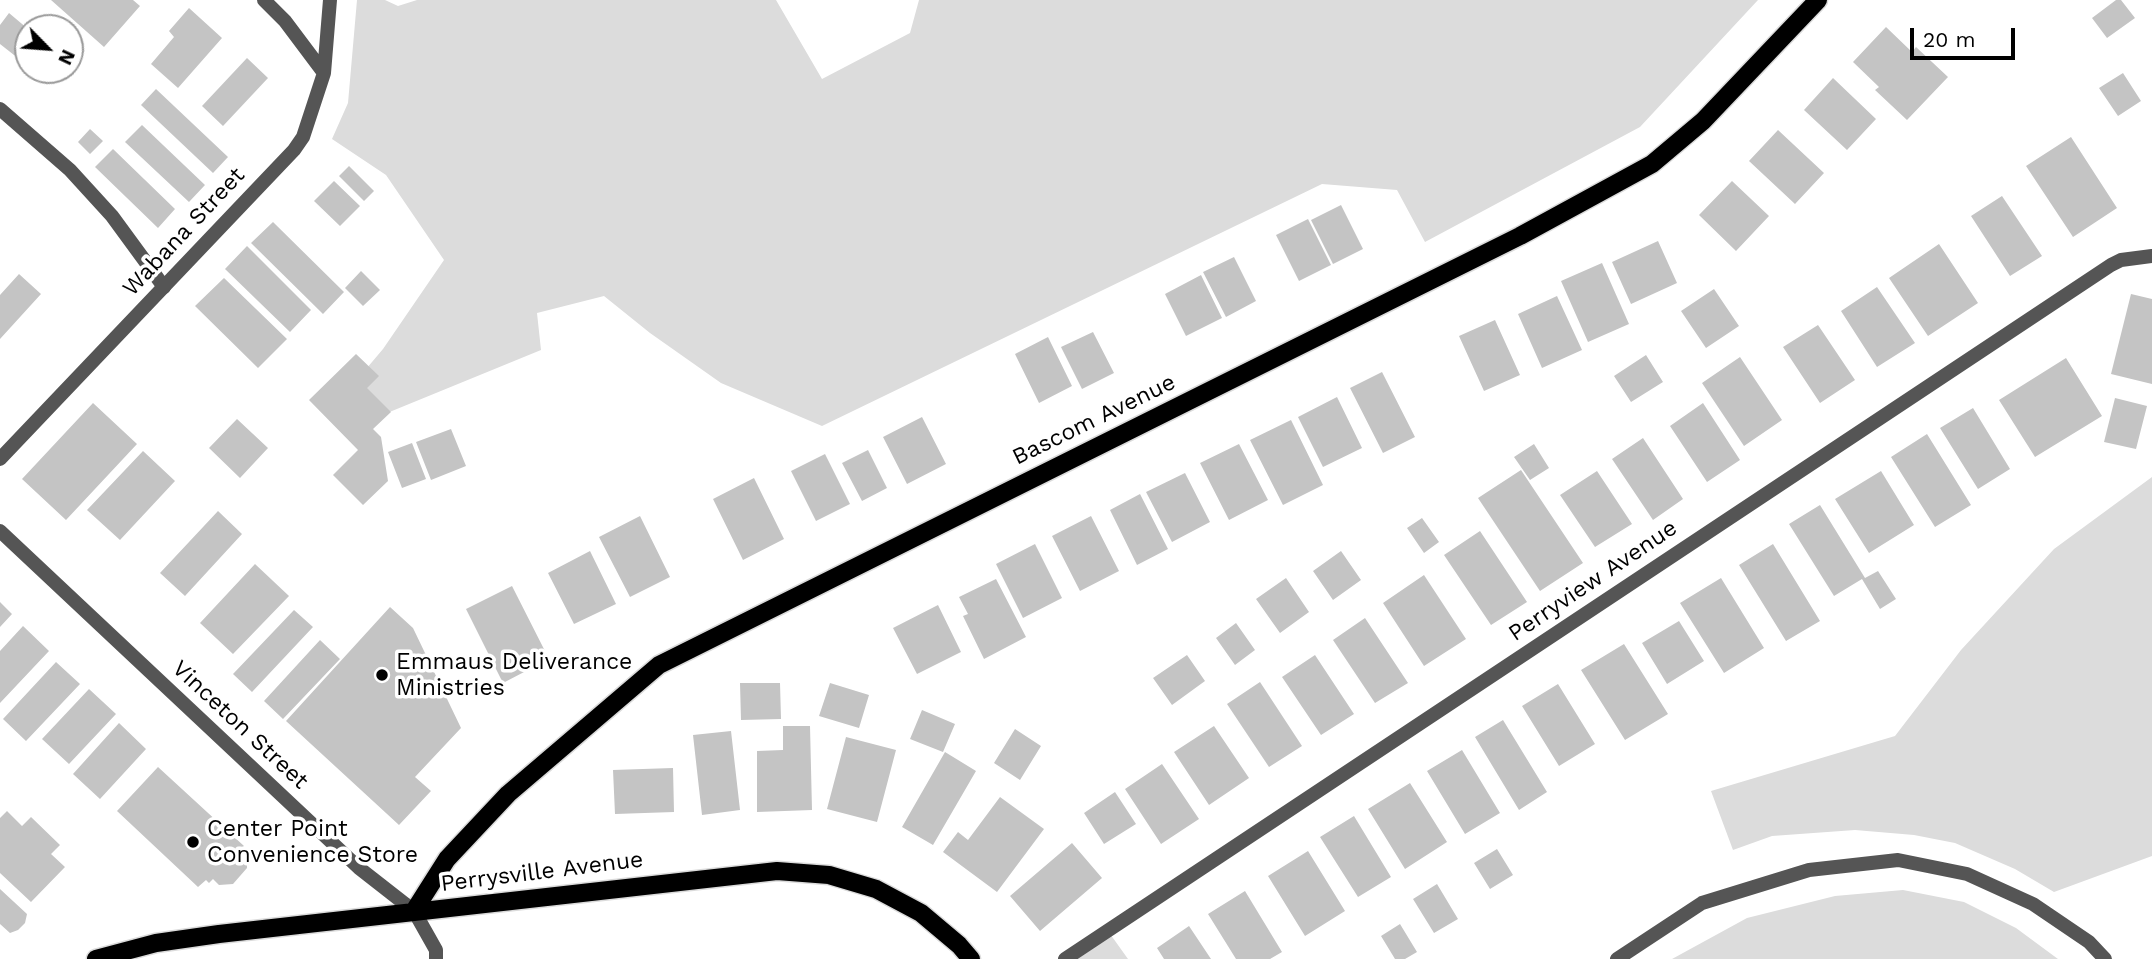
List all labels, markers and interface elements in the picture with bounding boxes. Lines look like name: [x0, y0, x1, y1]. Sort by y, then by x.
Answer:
north arrow: [14, 14, 84, 84]
scale bar: [1914, 14, 2019, 58]
text: 20 m: [1923, 27, 1975, 52]
text: N: [53, 46, 80, 68]
street label: Wabana Street: [117, 162, 251, 302]
street label: Bascom Avenue: [1008, 369, 1180, 471]
street label: Perryview Avenue: [1504, 514, 1682, 648]
place label: Emmaus Deliverance Ministries: [396, 648, 632, 702]
street label: Vinceton Street: [166, 655, 314, 795]
marker: Emmaus Deliverance Ministries: [374, 667, 390, 683]
place label: Center Point Convenience Store: [207, 815, 418, 869]
marker: Center Point Convenience Store: [185, 834, 201, 850]
street label: Perrysville Avenue: [439, 846, 645, 898]

